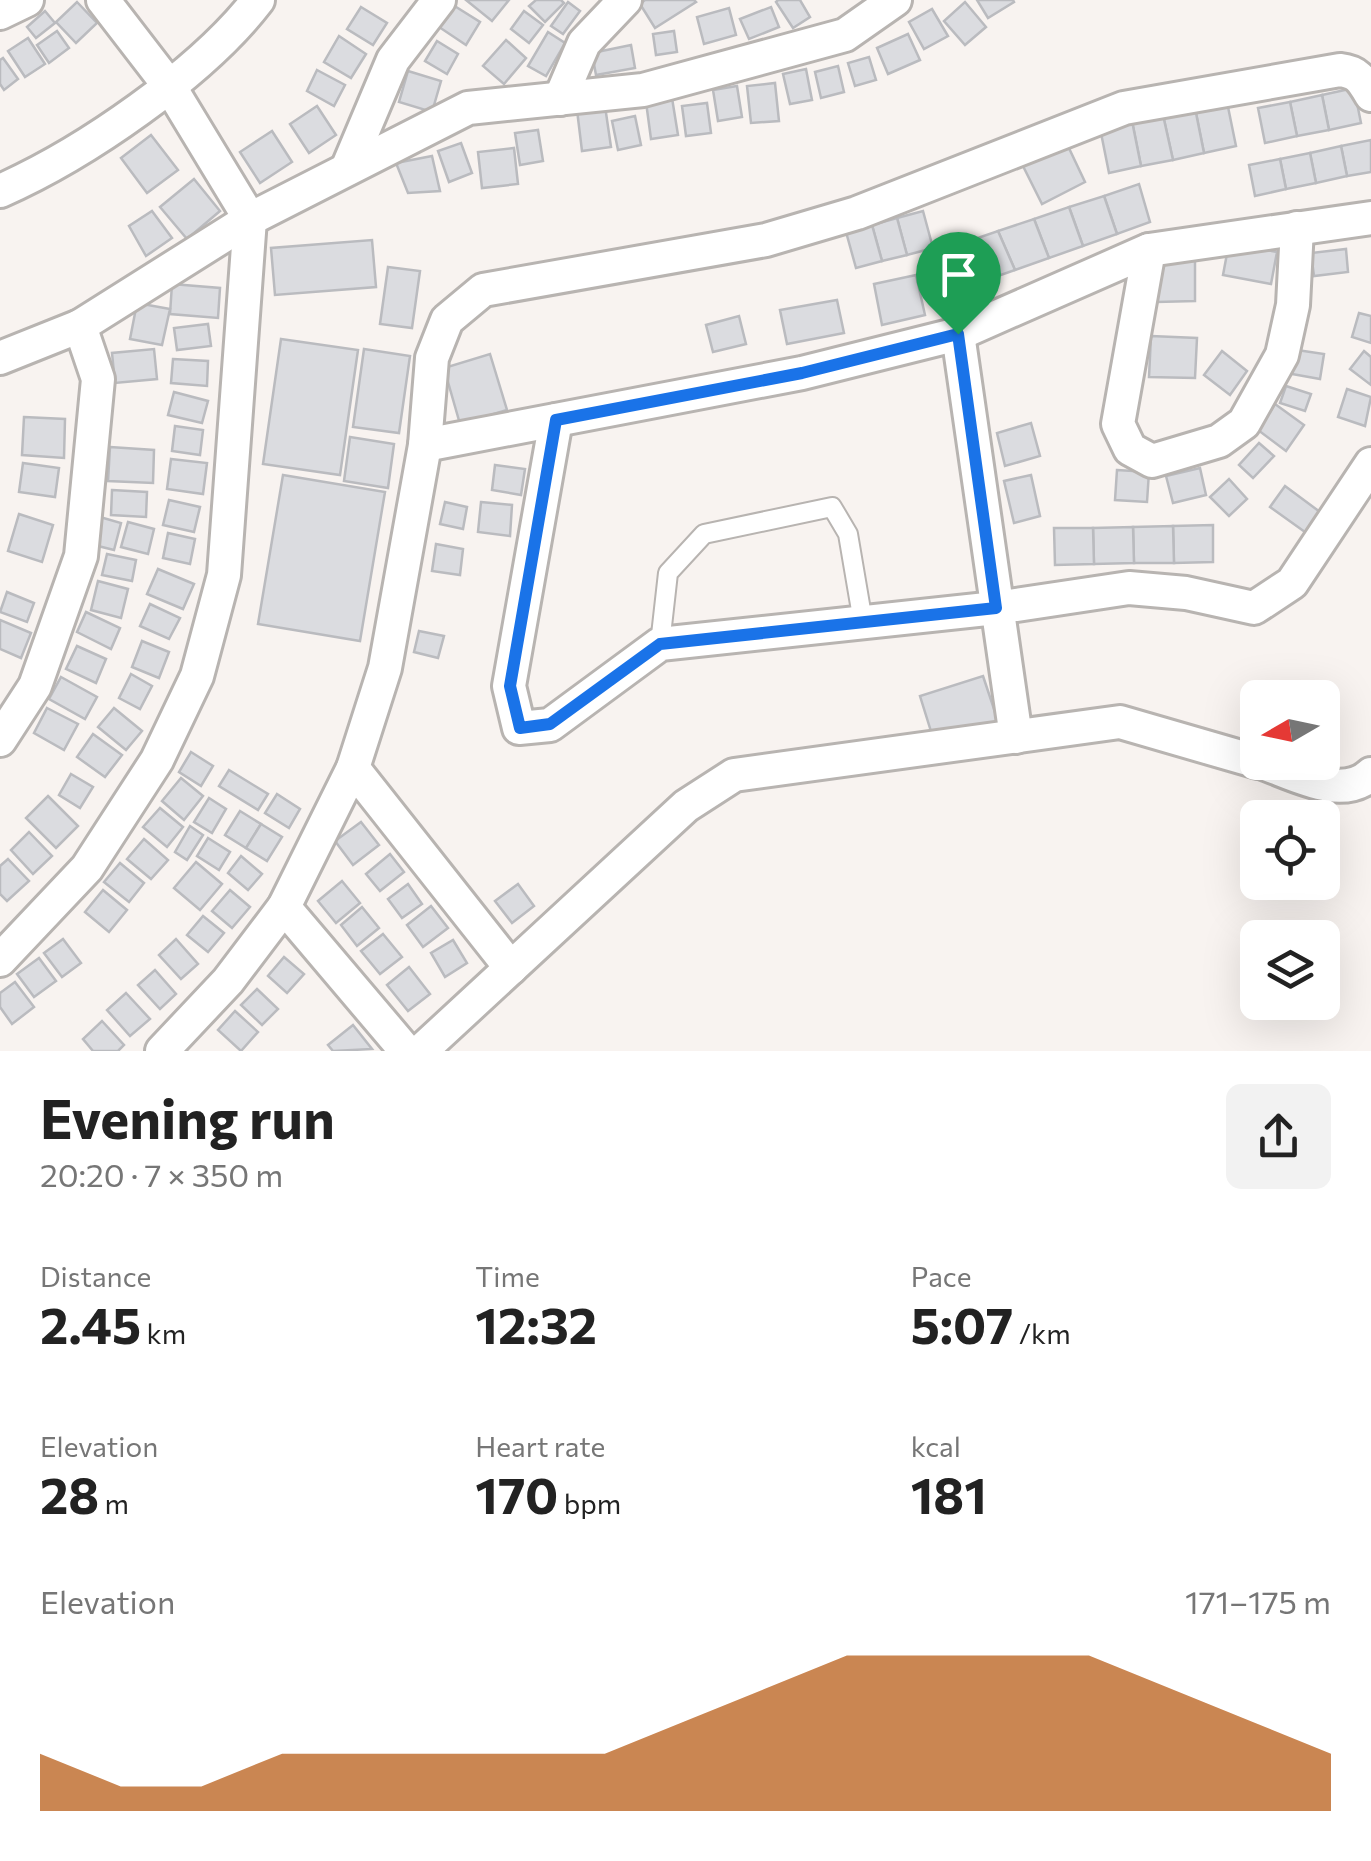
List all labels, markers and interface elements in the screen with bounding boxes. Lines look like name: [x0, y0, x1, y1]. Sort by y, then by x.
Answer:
pin: [916, 232, 1001, 335]
icon: arrive: [931, 247, 986, 302]
north arrow: [1240, 680, 1340, 780]
map controls: [1240, 680, 1340, 1020]
button: locate: [1240, 800, 1340, 900]
button: layers: [1240, 920, 1340, 1020]
text: Evening run: [40, 1083, 335, 1150]
button: share: [1226, 1084, 1331, 1189]
text: 20:20 · 7 × 350 m: [40, 1154, 283, 1194]
text: Distance: [40, 1259, 151, 1293]
text: Time: [475, 1259, 540, 1293]
text: Pace: [911, 1259, 972, 1293]
text: 2.45: [40, 1293, 141, 1354]
text: 12:32: [475, 1293, 597, 1354]
text: 5:07: [911, 1293, 1013, 1354]
text: km: [141, 1316, 186, 1350]
text: /km: [1013, 1316, 1071, 1350]
text: Elevation: [40, 1429, 158, 1463]
text: Heart rate: [475, 1429, 605, 1463]
text: kcal: [911, 1429, 961, 1463]
text: 28: [40, 1463, 99, 1524]
text: 170: [475, 1463, 558, 1524]
text: 181: [911, 1463, 987, 1524]
text: m: [99, 1486, 129, 1520]
text: bpm: [558, 1486, 621, 1520]
text: Elevation: [40, 1581, 175, 1621]
text: 171–175 m: [1185, 1581, 1331, 1621]

